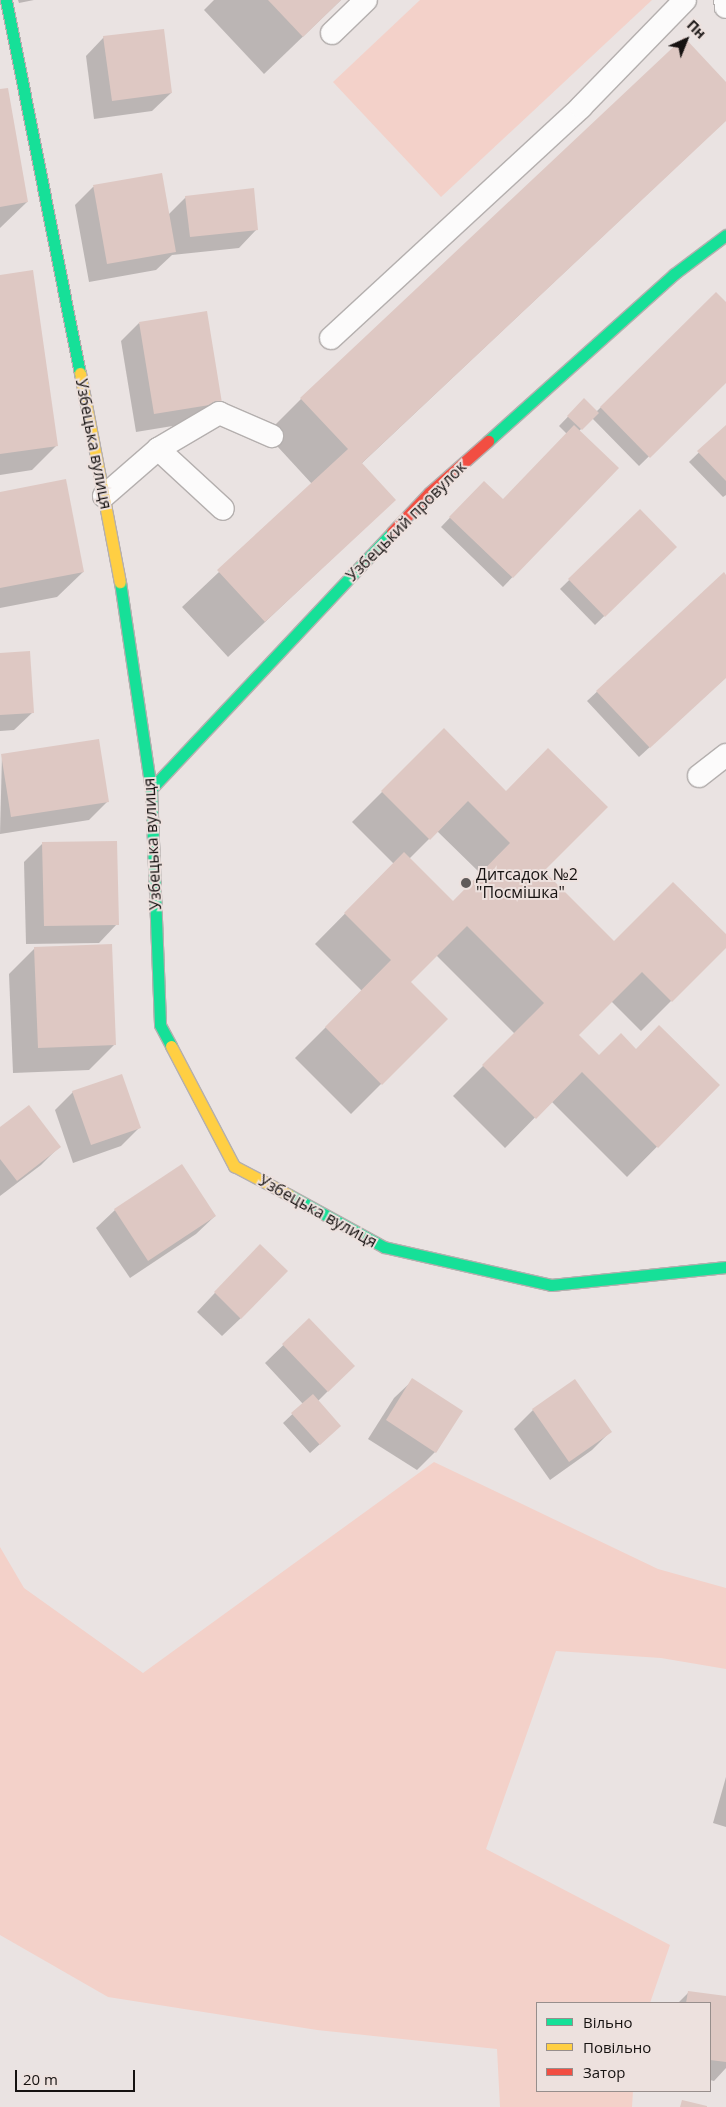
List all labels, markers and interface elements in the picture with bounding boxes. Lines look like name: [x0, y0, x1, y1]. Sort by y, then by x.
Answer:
north arrow: [661, 15, 711, 65]
text: Пн: [683, 15, 710, 43]
street label: Узбецька вулиця: [72, 377, 116, 511]
street label: Узбецький провулок: [342, 457, 470, 585]
street label: Узбецька вулиця: [139, 777, 165, 911]
place label: Дитсадок №2 "Посмішка": [476, 864, 578, 902]
marker: Дитсадок №2 "Посмішка": [460, 877, 472, 889]
street label: Узбецька вулиця: [255, 1171, 381, 1251]
legend: [536, 2002, 711, 2092]
text: Вільно: [583, 2012, 632, 2032]
text: Повільно: [583, 2037, 651, 2057]
scale bar: [18, 2060, 138, 2092]
text: Затор: [583, 2062, 625, 2082]
text: 20 m: [23, 2069, 58, 2089]

